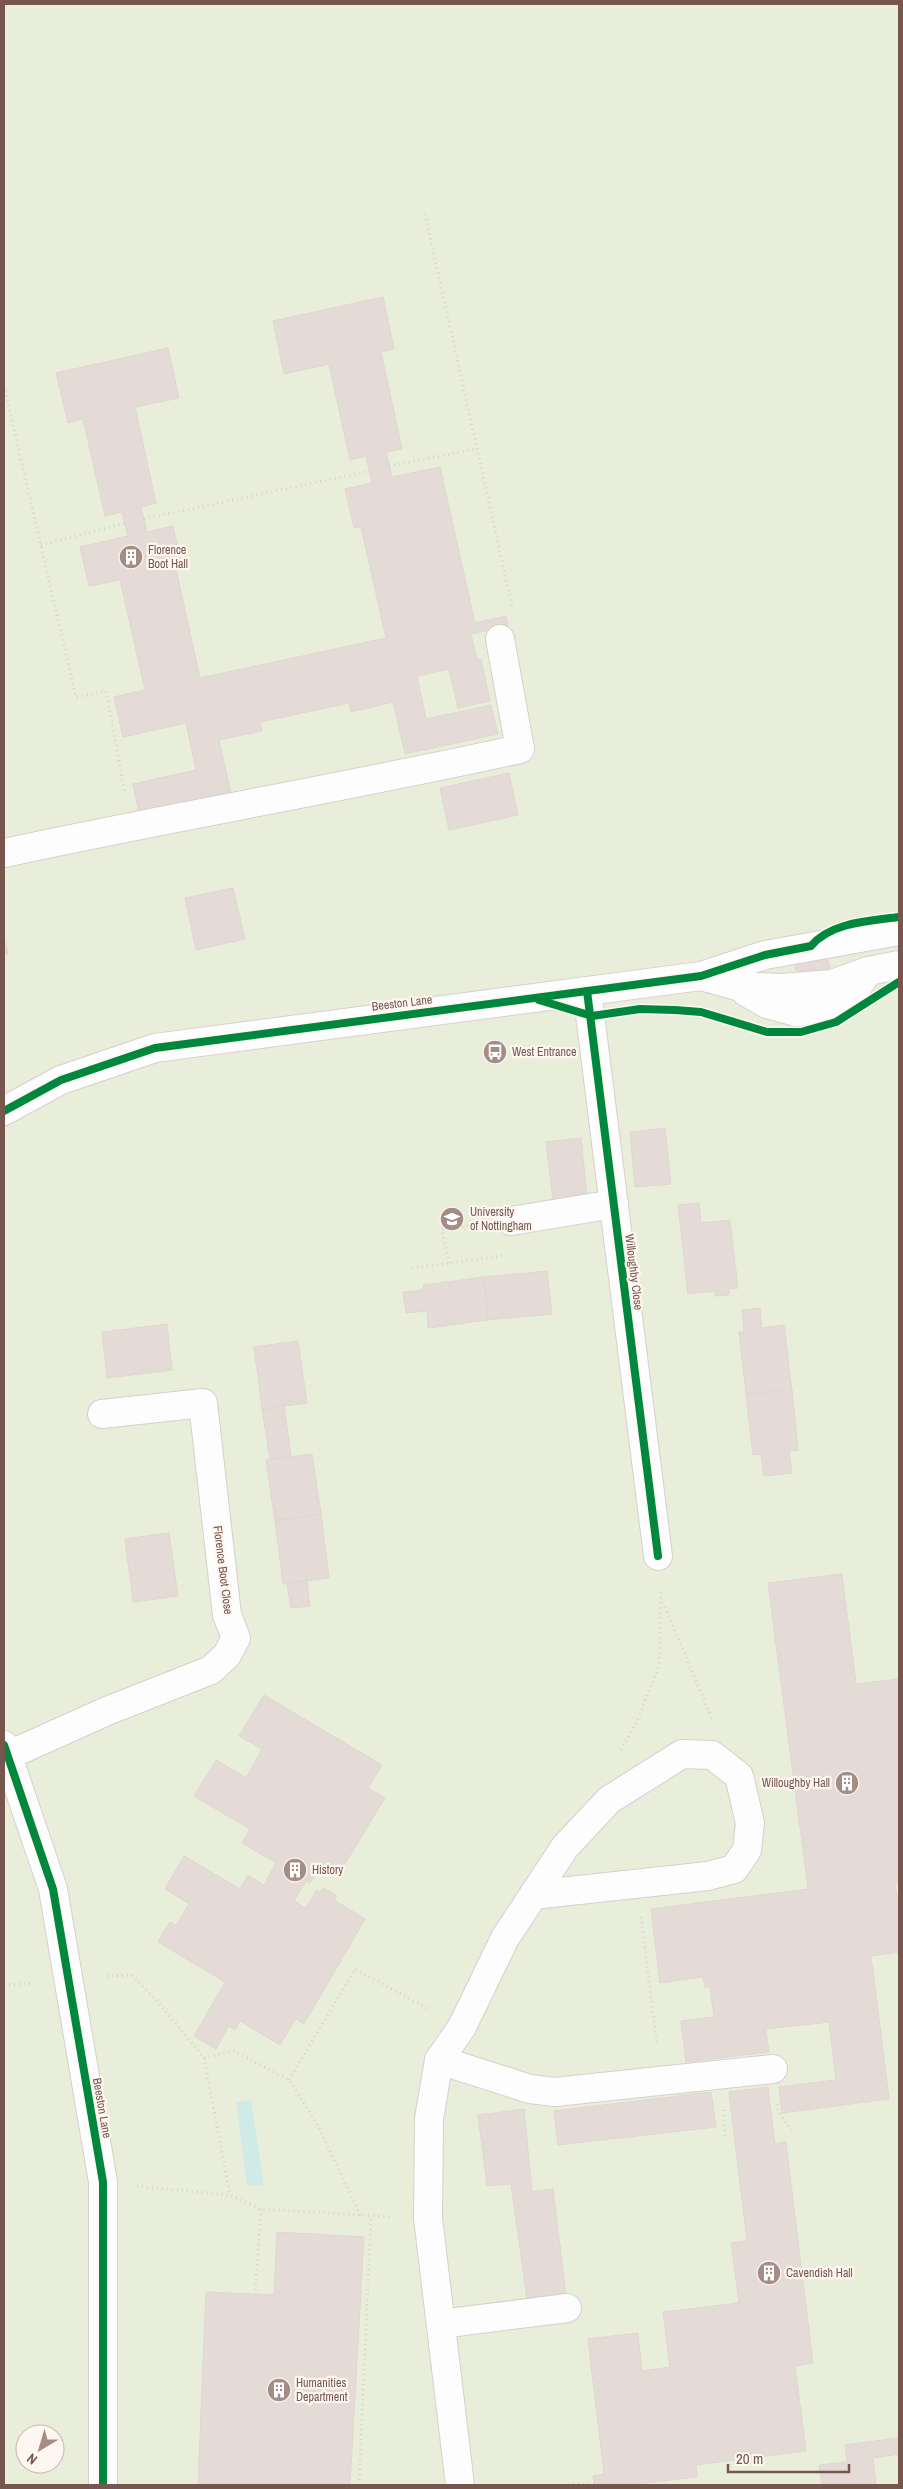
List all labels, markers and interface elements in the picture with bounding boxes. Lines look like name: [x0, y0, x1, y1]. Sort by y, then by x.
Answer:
place label: Florence Boot Hall: [148, 542, 188, 572]
building icon: Florence Boot Hall: [118, 544, 144, 570]
street label: Beeston Lane: [371, 991, 433, 1015]
bus stop icon: West Entrance: [482, 1039, 508, 1065]
place label: West Entrance: [512, 1044, 576, 1060]
place label: University of Nottingham: [470, 1204, 532, 1234]
school or university icon: University of Nottingham: [439, 1206, 465, 1232]
street label: Willoughby Close: [621, 1233, 647, 1311]
street label: Florence Boot Close: [210, 1525, 236, 1615]
building icon: Willoughby Hall: [834, 1770, 860, 1796]
place label: Willoughby Hall: [762, 1775, 830, 1791]
building icon: History: [282, 1857, 308, 1883]
place label: History: [312, 1862, 343, 1878]
street label: Beeston Lane: [89, 2077, 115, 2139]
building icon: Cavendish Hall: [756, 2260, 782, 2286]
place label: Cavendish Hall: [786, 2265, 853, 2281]
place label: Humanities Department: [296, 2375, 348, 2405]
building icon: Humanities Department: [266, 2377, 292, 2403]
north arrow: [15, 2424, 65, 2474]
scale bar: [728, 2442, 849, 2474]
text: 20 m: [736, 2448, 763, 2469]
text: N: [23, 2450, 41, 2469]

